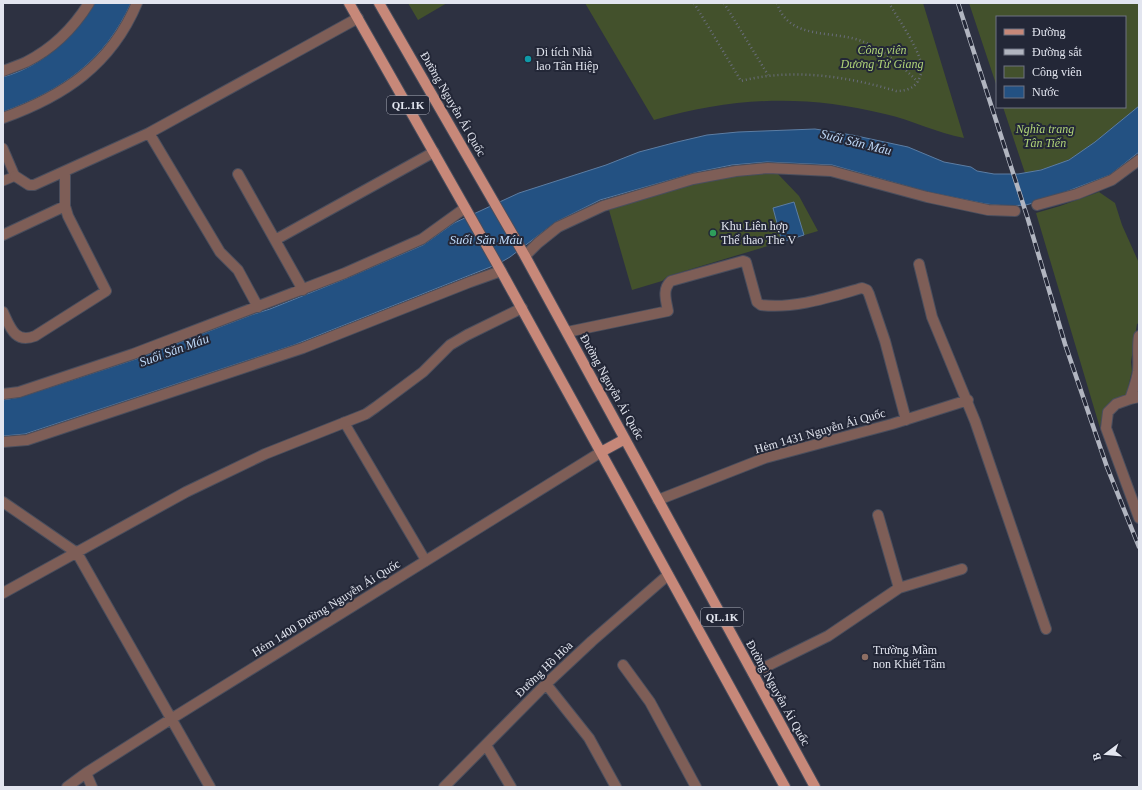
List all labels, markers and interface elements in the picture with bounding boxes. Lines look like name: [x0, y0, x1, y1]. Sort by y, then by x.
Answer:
legend: [996, 16, 1126, 108]
text: Đường: [1032, 25, 1066, 39]
park label: Công viên Dương Tử Giang: [840, 43, 923, 71]
place label: Di tích Nhà lao Tân Hiệp: [536, 45, 598, 73]
text: Đường sắt: [1032, 45, 1083, 59]
street label: Đường Nguyễn Ái Quốc: [417, 49, 489, 159]
marker: Di tích Nhà lao Tân Hiệp: [523, 54, 533, 64]
text: Công viên: [1032, 65, 1082, 79]
text: Nước: [1032, 85, 1059, 99]
road number: QL.1K: [387, 96, 429, 114]
park label: Nghĩa trang Tân Tiến: [1015, 122, 1074, 150]
water label: Suối Săn Máu: [819, 126, 894, 158]
place label: Khu Liên hợp Thể thao The V: [721, 219, 797, 247]
marker: Khu Liên hợp Thể thao The V: [708, 228, 718, 238]
water label: Suối Săn Máu: [450, 232, 523, 247]
water label: Suối Săn Máu: [137, 330, 211, 370]
street label: Đường Nguyễn Ái Quốc: [577, 332, 647, 442]
street label: Hẻm 1431 Nguyễn Ái Quốc: [753, 406, 887, 456]
street label: Hẻm 1400 Đường Nguyễn Ái Quốc: [249, 557, 403, 659]
road number: QL.1K: [701, 608, 743, 626]
street label: Đường Hồ Hòa: [512, 638, 576, 700]
street label: Đường Nguyễn Ái Quốc: [743, 638, 813, 748]
place label: Trường Mầm non Khiết Tâm: [873, 643, 946, 671]
marker: Trường Mầm non Khiết Tâm: [860, 652, 870, 662]
north arrow: [1086, 734, 1126, 774]
text: B: [1089, 751, 1103, 762]

